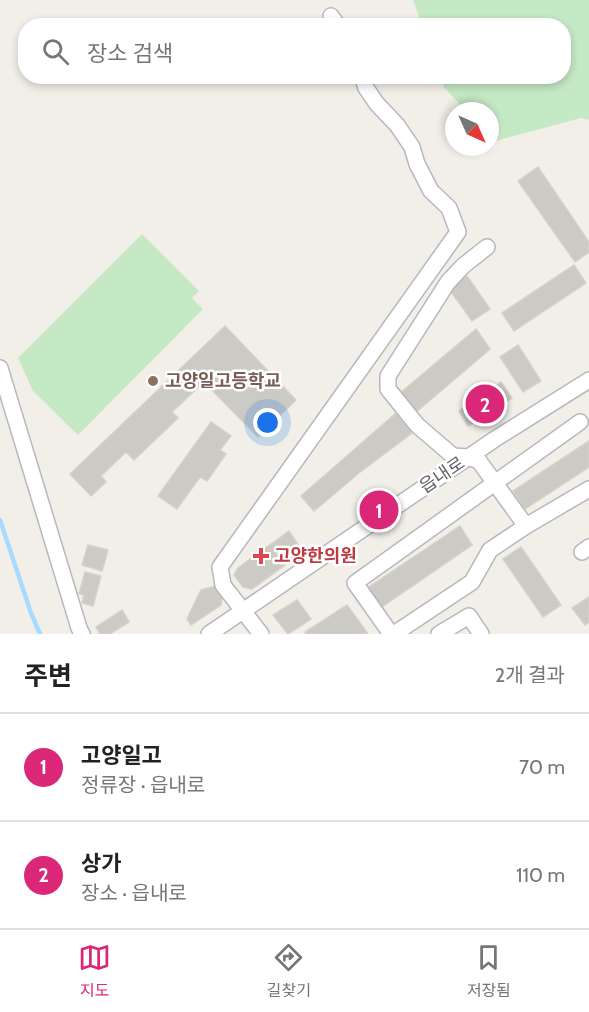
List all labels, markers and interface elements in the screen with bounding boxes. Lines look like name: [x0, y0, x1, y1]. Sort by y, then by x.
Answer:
search box: [18, 18, 571, 84]
icon: search: [39, 35, 72, 68]
text: 장소 검색: [87, 40, 173, 67]
north arrow: [445, 102, 499, 156]
place label: 고양일고등학교: [165, 370, 281, 392]
marker: 고양일고등학교: [146, 374, 160, 388]
pin: 2: [466, 382, 504, 426]
your location: [253, 408, 282, 437]
street label: 읍내로: [415, 452, 469, 498]
pin: 1: [360, 488, 398, 532]
place label: 고양한의원: [274, 545, 357, 567]
marker: 고양한의원: [252, 547, 270, 565]
text: 주변: [24, 660, 72, 692]
text: 2개 결과: [495, 663, 565, 687]
text: 고양일고: [81, 742, 162, 769]
text: 1: [40, 755, 47, 779]
text: 70 m: [519, 755, 565, 779]
text: 정류장 · 읍내로: [81, 773, 205, 797]
text: 상가: [81, 850, 121, 877]
text: 2: [38, 863, 49, 887]
text: 110 m: [516, 863, 565, 887]
text: 장소 · 읍내로: [81, 881, 187, 905]
tab: 지도: [78, 941, 111, 1001]
tab: 길찾기: [267, 941, 311, 1001]
tab: 저장됨: [467, 941, 511, 1001]

